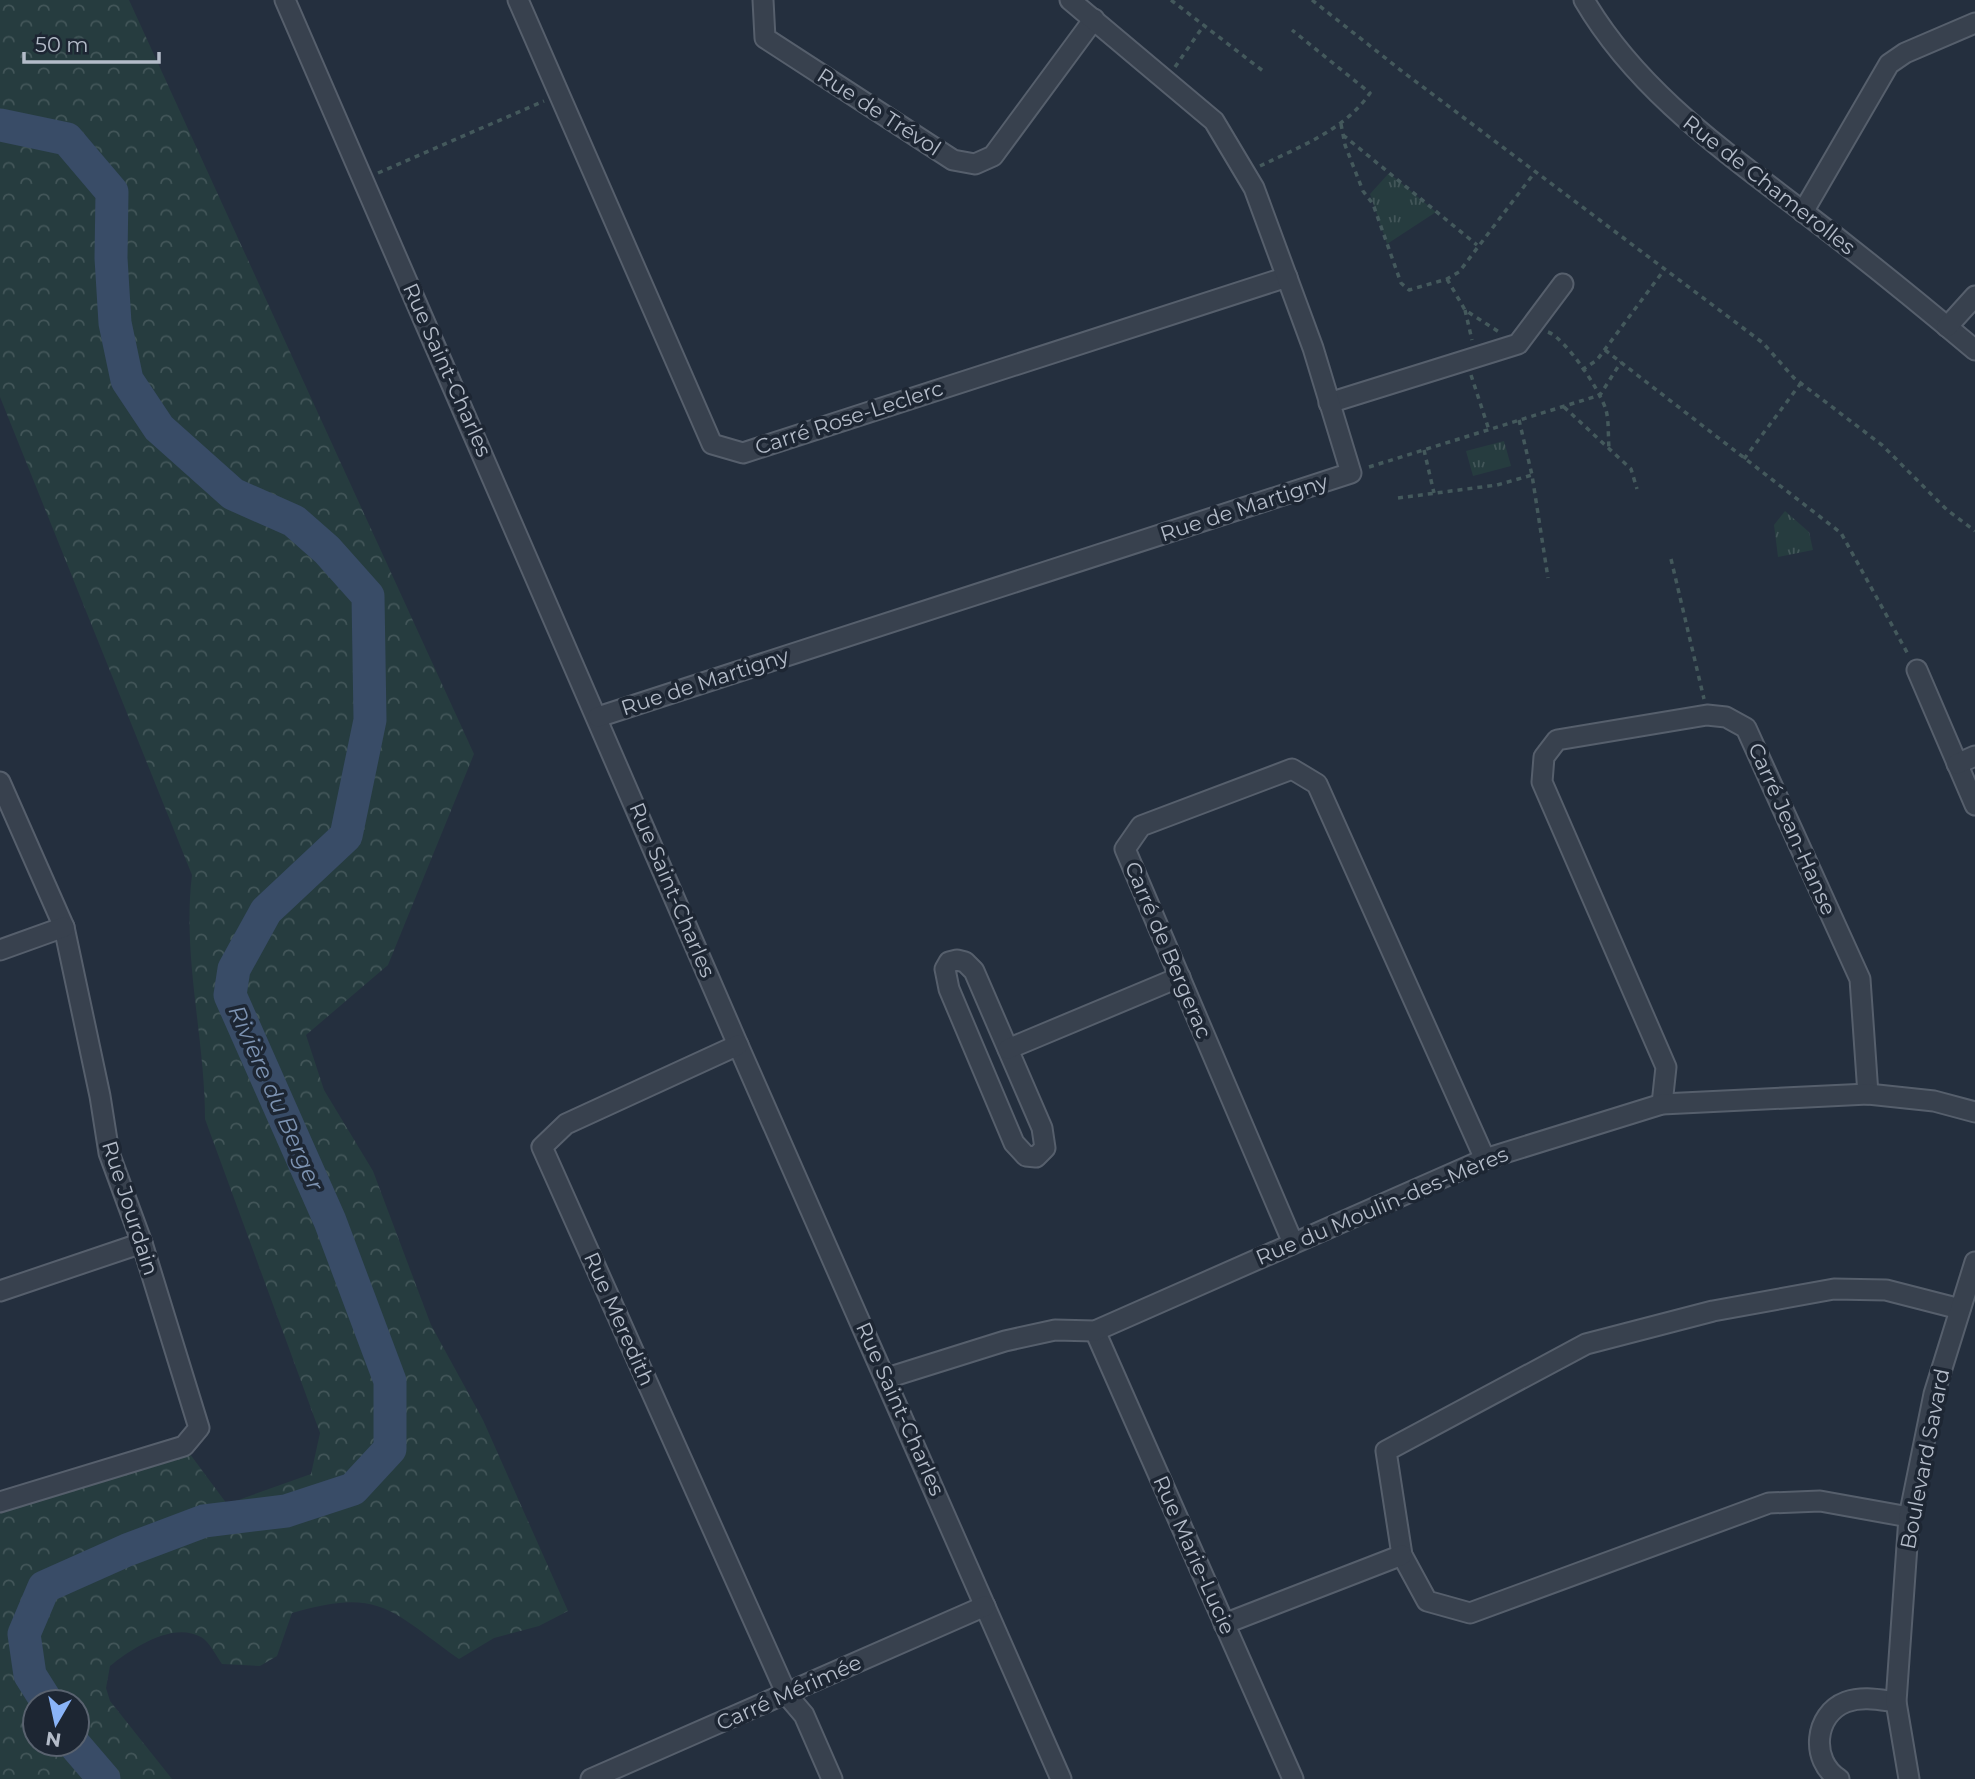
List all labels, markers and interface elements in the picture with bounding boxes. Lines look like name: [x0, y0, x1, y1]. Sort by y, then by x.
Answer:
scale bar: [24, 21, 159, 65]
text: 50 m: [35, 32, 89, 57]
street label: Rue de Trévol: [813, 62, 946, 161]
street label: Rue de Chamerolles: [1678, 110, 1860, 260]
street label: Rue Saint-Charles: [398, 279, 497, 461]
street label: Carré Rose-Leclerc: [752, 375, 946, 460]
street label: Rue de Martigny: [1157, 468, 1331, 546]
street label: Rue de Martigny: [618, 642, 792, 720]
street label: Carré Jean-Hanse: [1743, 739, 1842, 919]
street label: Rue Saint-Charles: [624, 799, 721, 981]
street label: Carré de Bergerac: [1120, 858, 1217, 1042]
water label: Rivière du Berger: [222, 1001, 330, 1196]
street label: Rue Jourdain: [97, 1137, 164, 1278]
street label: Rue du Moulin-des-Mères: [1252, 1141, 1512, 1270]
street label: Rue Meredith: [579, 1248, 660, 1389]
street label: Rue Saint-Charles: [851, 1318, 950, 1500]
street label: Boulevard Savard: [1895, 1367, 1954, 1551]
street label: Rue Marie-Lucie: [1148, 1472, 1241, 1638]
street label: Carré Mérimée: [712, 1649, 865, 1736]
north arrow: [21, 1688, 91, 1758]
text: N: [44, 1727, 63, 1752]

